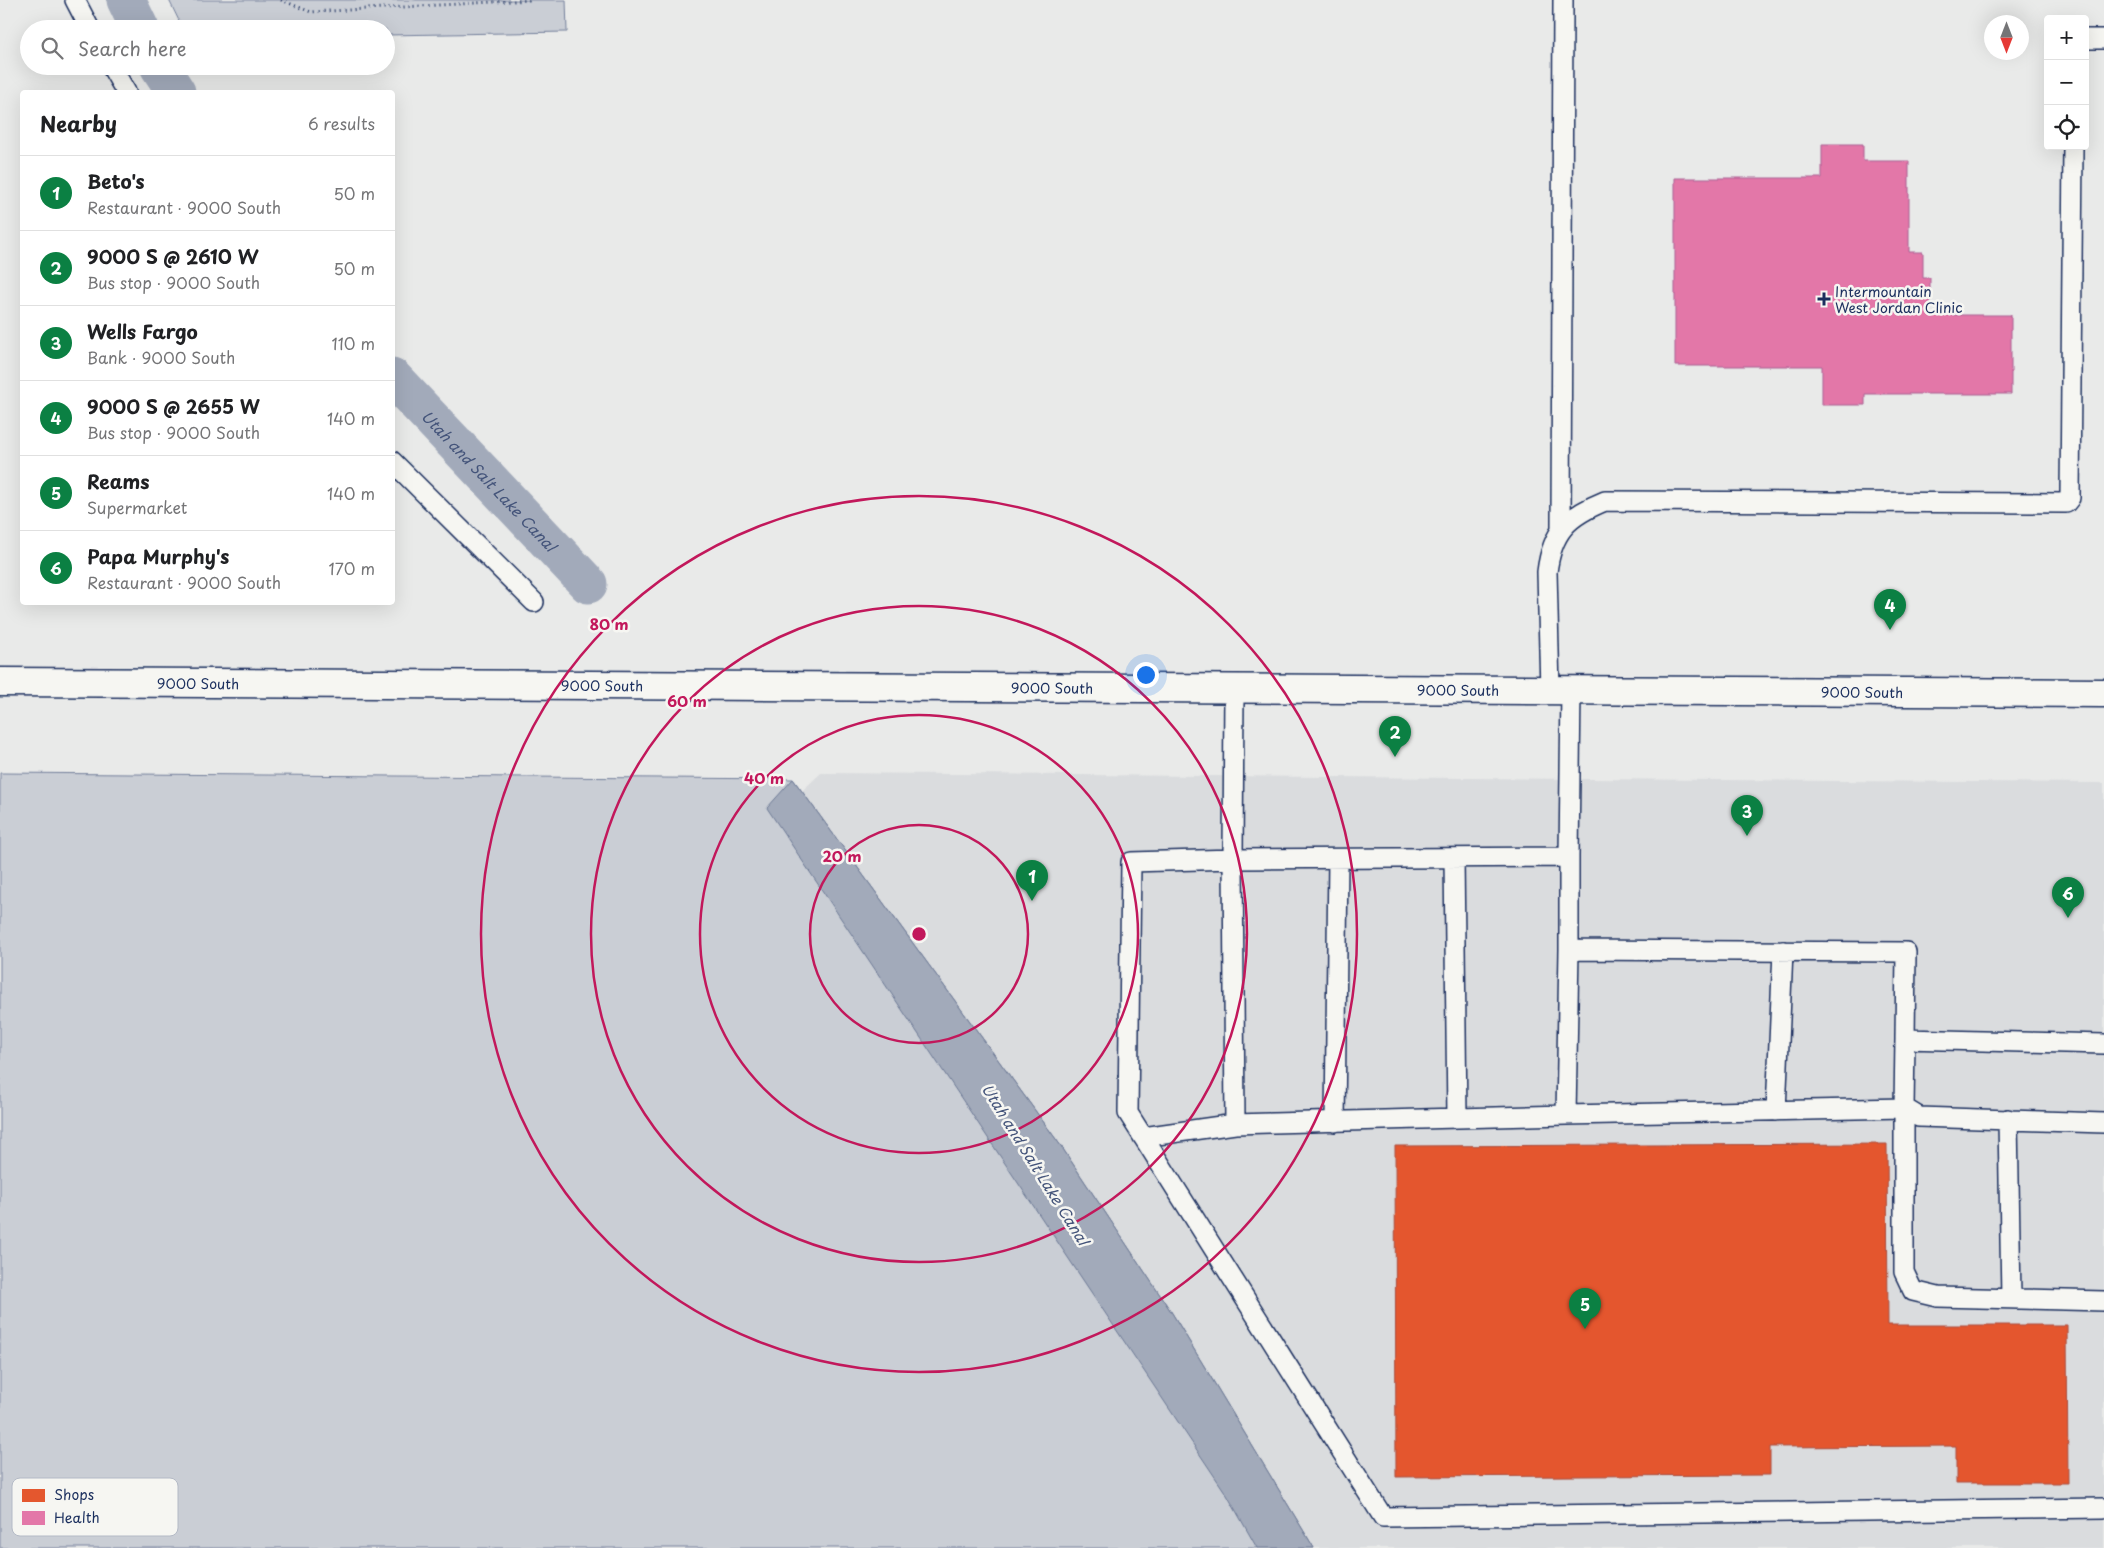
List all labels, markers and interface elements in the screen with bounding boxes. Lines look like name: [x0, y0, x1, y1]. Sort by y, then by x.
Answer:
north arrow: [1984, 15, 2029, 60]
map controls: [2044, 15, 2089, 150]
button: +: [2044, 15, 2089, 60]
search box: [20, 20, 395, 75]
icon: search: [38, 34, 66, 62]
text: Search here: [78, 34, 187, 62]
button: −: [2044, 60, 2089, 105]
button: locate: [2044, 105, 2089, 150]
text: Nearby: [40, 107, 117, 139]
text: 6 results: [308, 111, 375, 135]
text: Beto's: [87, 167, 145, 195]
text: 1: [52, 181, 60, 205]
text: 50 m: [334, 181, 375, 205]
text: Restaurant · 9000 South: [87, 195, 281, 219]
text: 9000 S @ 2610 W: [87, 242, 259, 270]
text: 2: [50, 256, 62, 280]
text: 50 m: [334, 256, 375, 280]
text: Bus stop · 9000 South: [87, 270, 260, 294]
place label: Intermountain West Jordan Clinic: [1835, 281, 1963, 318]
marker: Intermountain West Jordan Clinic: [1817, 292, 1831, 306]
text: Wells Fargo: [87, 317, 198, 345]
text: 3: [51, 331, 61, 355]
text: 110 m: [332, 331, 375, 355]
text: Bank · 9000 South: [87, 345, 235, 369]
text: 9000 S @ 2655 W: [87, 392, 260, 420]
water label: Utah and Salt Lake Canal: [417, 404, 564, 558]
text: 4: [51, 406, 61, 430]
text: 140 m: [327, 406, 375, 430]
text: Bus stop · 9000 South: [87, 420, 260, 444]
text: Reams: [87, 467, 149, 495]
text: 5: [51, 481, 61, 505]
text: 140 m: [327, 481, 375, 505]
text: Supermarket: [87, 495, 187, 519]
text: Papa Murphy's: [87, 542, 229, 570]
text: 6: [50, 556, 62, 580]
text: 170 m: [329, 556, 375, 580]
text: Restaurant · 9000 South: [87, 570, 281, 594]
pin: 4: [1874, 589, 1906, 630]
text: 80 m: [589, 612, 629, 635]
your location: [1133, 662, 1159, 688]
street label: 9000 South: [157, 672, 239, 694]
street label: 9000 South: [561, 674, 643, 696]
street label: 9000 South: [1011, 677, 1093, 698]
street label: 9000 South: [1417, 679, 1499, 700]
street label: 9000 South: [1821, 681, 1903, 702]
text: 60 m: [667, 689, 707, 712]
pin: 2: [1379, 716, 1411, 757]
text: 40 m: [744, 766, 784, 789]
pin: 3: [1731, 795, 1763, 836]
text: 20 m: [823, 844, 861, 867]
pin: 1: [1016, 860, 1048, 901]
pin: 6: [2052, 877, 2084, 918]
centre of rings: [910, 925, 928, 943]
water label: Utah and Salt Lake Canal: [977, 1079, 1097, 1252]
pin: 5: [1569, 1288, 1601, 1329]
legend: [12, 1478, 178, 1536]
text: Shops: [54, 1484, 94, 1505]
text: Health: [54, 1507, 100, 1528]

